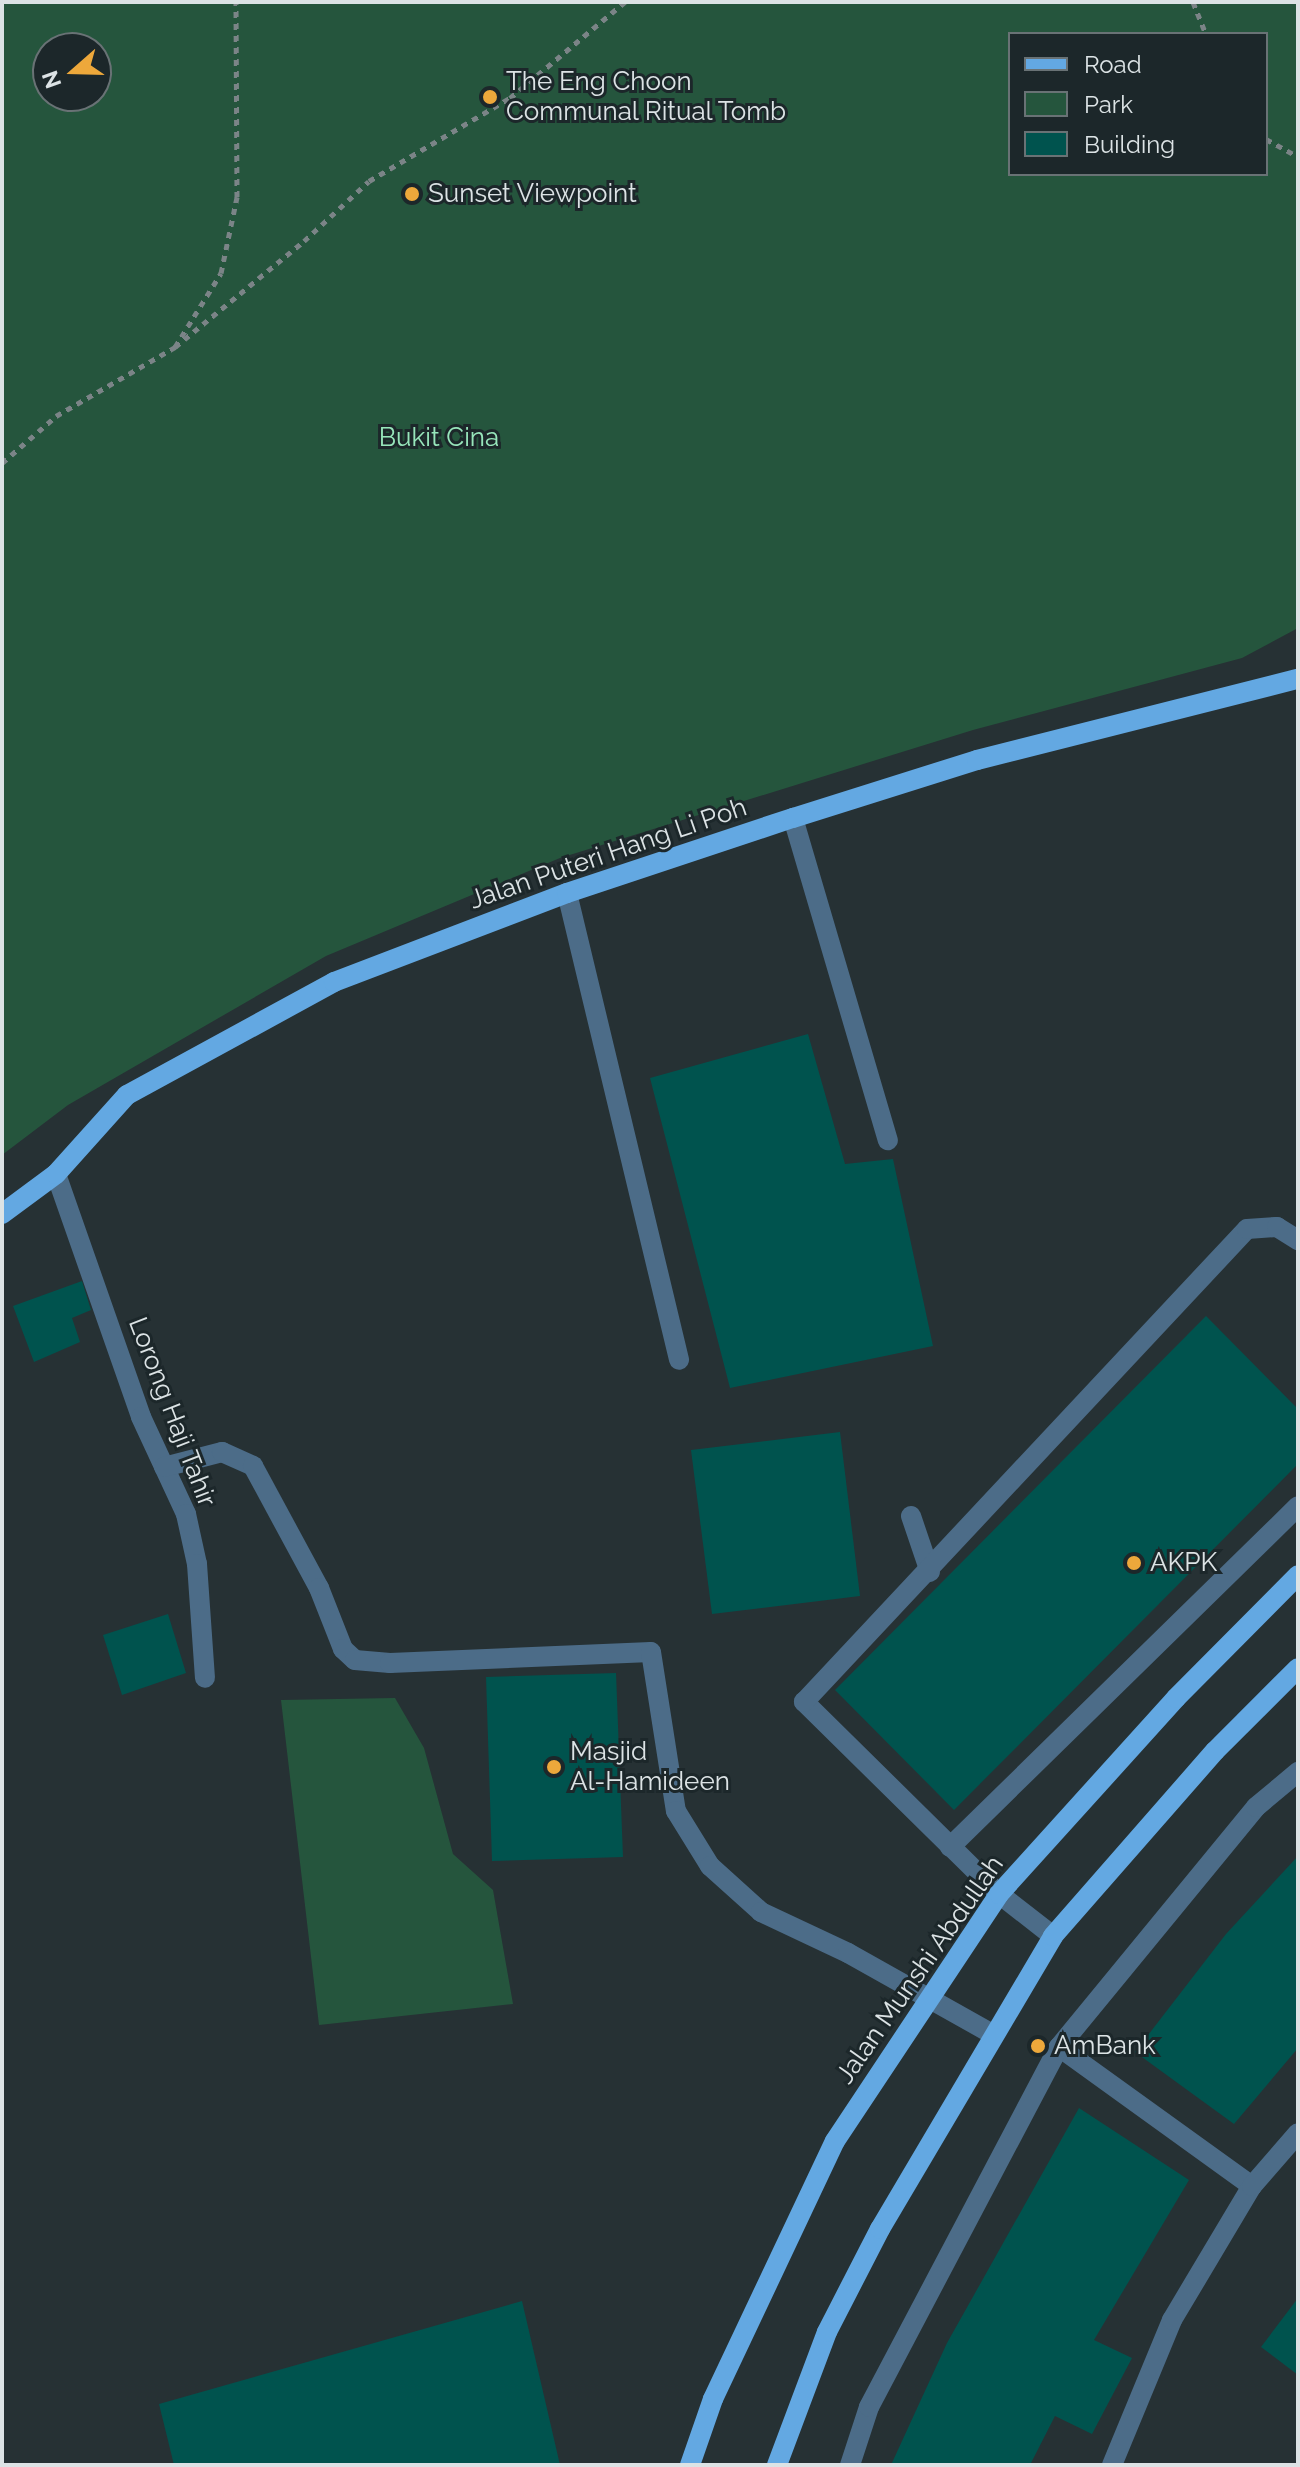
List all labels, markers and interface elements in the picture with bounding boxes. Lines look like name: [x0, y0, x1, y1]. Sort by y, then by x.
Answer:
north arrow: [32, 32, 112, 112]
legend: [1008, 32, 1268, 176]
text: Road: [1084, 50, 1142, 79]
place label: The Eng Choon Communal Ritual Tomb: [506, 66, 788, 128]
text: N: [36, 67, 66, 92]
marker: The Eng Choon Communal Ritual Tomb: [481, 88, 499, 106]
text: Park: [1084, 90, 1133, 119]
text: Building: [1084, 130, 1175, 159]
place label: Sunset Viewpoint: [428, 178, 638, 210]
marker: Sunset Viewpoint: [403, 185, 421, 203]
park label: Bukit Cina: [379, 422, 499, 454]
street label: Jalan Puteri Hang Li Poh: [465, 792, 751, 916]
street label: Lorong Haji Tahir: [121, 1313, 223, 1511]
place label: AKPK: [1150, 1547, 1217, 1579]
marker: AKPK: [1125, 1554, 1143, 1572]
place label: Masjid Al-Hamideen: [570, 1736, 730, 1798]
marker: Masjid Al-Hamideen: [545, 1758, 563, 1776]
street label: Jalan Munshi Abdullah: [829, 1850, 1011, 2090]
place label: AmBank: [1054, 2030, 1156, 2062]
marker: AmBank: [1029, 2037, 1047, 2055]

